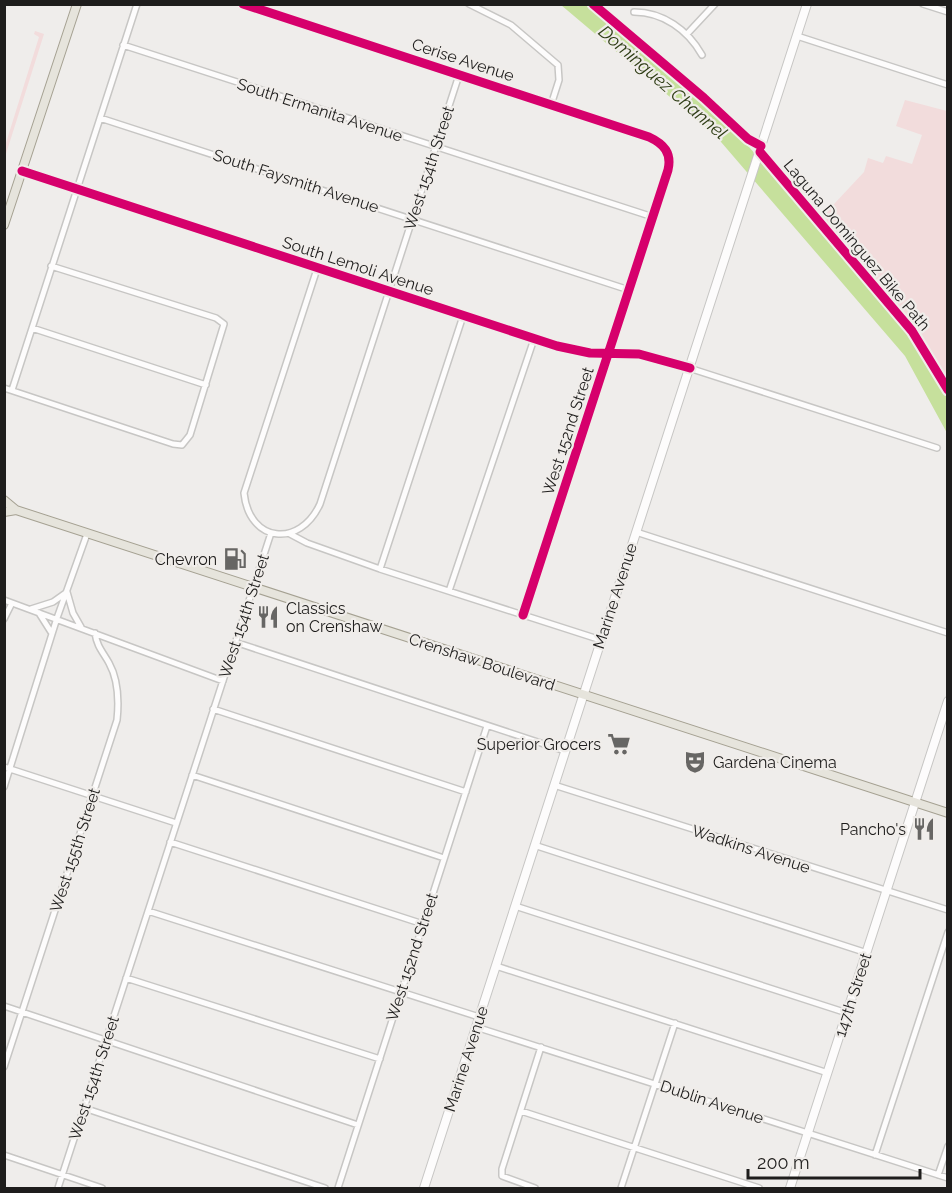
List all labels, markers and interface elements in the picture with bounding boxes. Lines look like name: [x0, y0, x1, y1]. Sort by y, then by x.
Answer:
water label: Dominguez Channel: [595, 21, 732, 144]
street label: Cerise Avenue: [410, 35, 516, 85]
street label: South Ermanita Avenue: [235, 74, 405, 146]
street label: West 154th Street: [400, 103, 458, 233]
street label: South Faysmith Avenue: [211, 145, 381, 217]
street label: Laguna Dominguez Bike Path: [780, 156, 934, 334]
street label: South Lemoli Avenue: [280, 233, 436, 299]
street label: West 152nd Street: [538, 364, 598, 498]
street label: Marine Avenue: [589, 541, 641, 651]
fuel station icon: Chevron: [222, 546, 248, 572]
place label: Chevron: [155, 550, 217, 569]
street label: West 154th Street: [215, 551, 273, 681]
place label: Classics on Crenshaw: [286, 599, 383, 636]
restaurant icon: Classics on Crenshaw: [255, 604, 281, 630]
street label: Crenshaw Boulevard: [406, 629, 558, 695]
supermarket icon: Superior Grocers: [606, 731, 632, 757]
place label: Superior Grocers: [477, 735, 601, 754]
theatre icon: Gardena Cinema: [682, 749, 708, 775]
place label: Gardena Cinema: [713, 753, 837, 772]
street label: West 155th Street: [46, 785, 104, 915]
restaurant icon: Pancho's: [911, 816, 937, 842]
place label: Pancho's: [840, 820, 906, 839]
street label: Wadkins Avenue: [689, 821, 813, 877]
street label: West 152nd Street: [382, 890, 442, 1024]
street label: 147th Street: [830, 950, 876, 1039]
street label: Marine Avenue: [440, 1004, 492, 1114]
street label: West 154th Street: [65, 1013, 123, 1143]
street label: Dublin Avenue: [658, 1076, 766, 1128]
scale bar: [748, 1142, 920, 1180]
text: 200 m: [757, 1152, 810, 1173]

